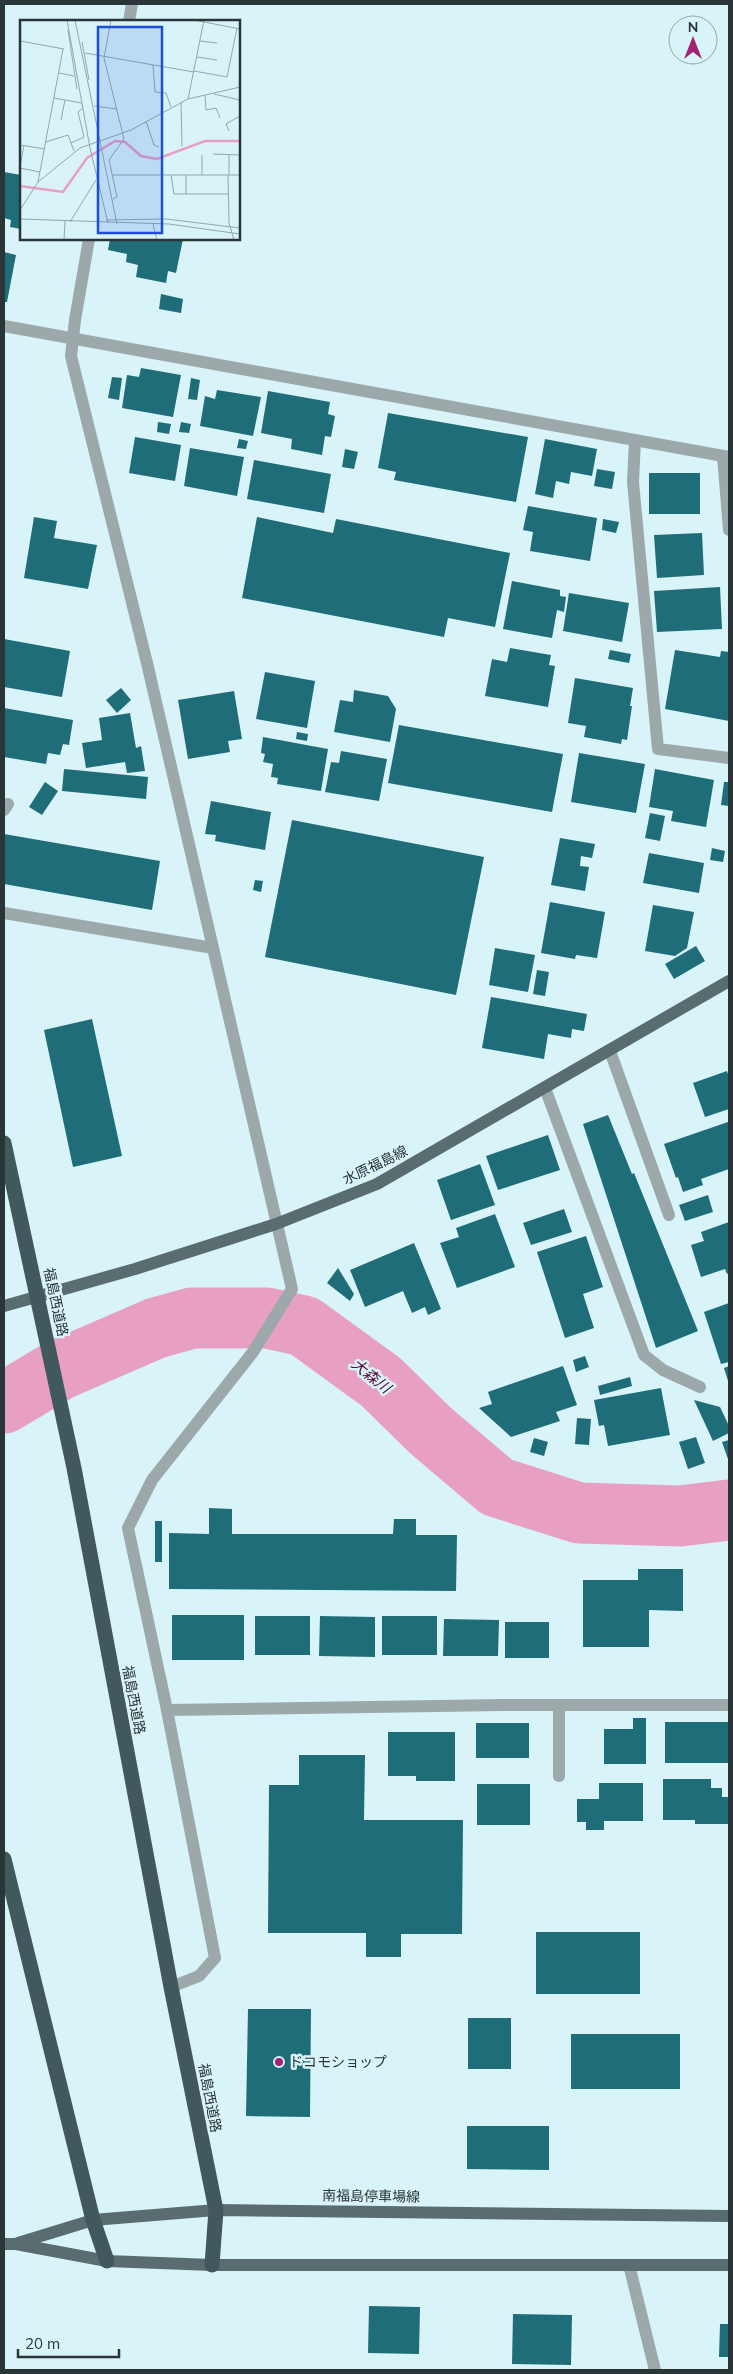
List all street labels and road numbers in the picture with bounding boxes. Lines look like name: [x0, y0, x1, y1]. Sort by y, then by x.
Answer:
street label: 水原福島線: [340, 1142, 410, 1188]
street label: 福島西道路: [40, 1266, 72, 1338]
street label: 福島西道路: [118, 1664, 150, 1736]
street label: 福島西道路: [194, 2062, 226, 2134]
street label: 南福島停車場線: [322, 2186, 420, 2206]

